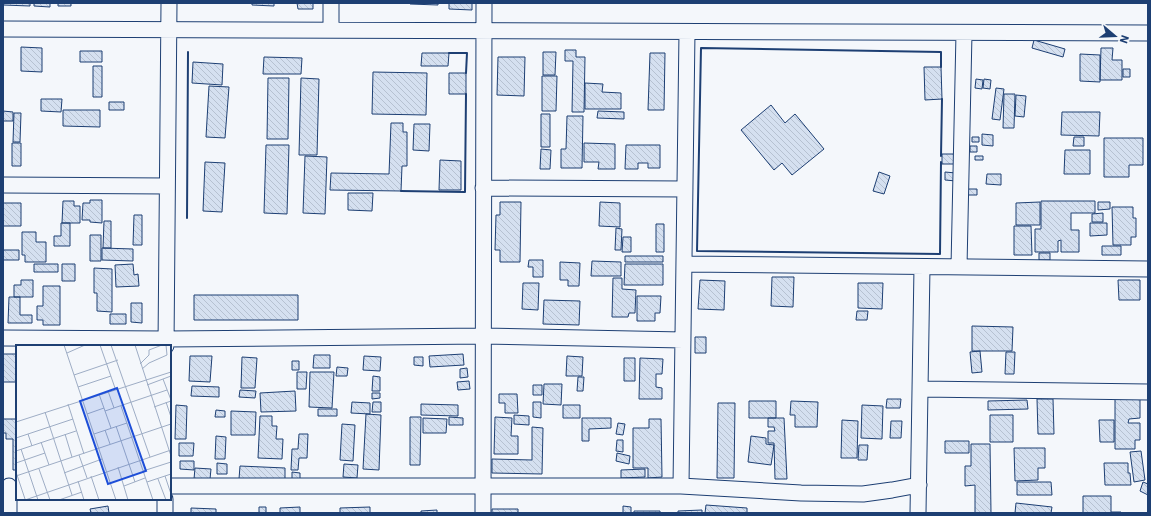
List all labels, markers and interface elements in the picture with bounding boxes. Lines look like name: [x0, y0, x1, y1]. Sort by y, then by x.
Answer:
north arrow: [1095, 16, 1135, 56]
text: N: [1117, 33, 1132, 45]
inset map: [16, 345, 171, 500]

